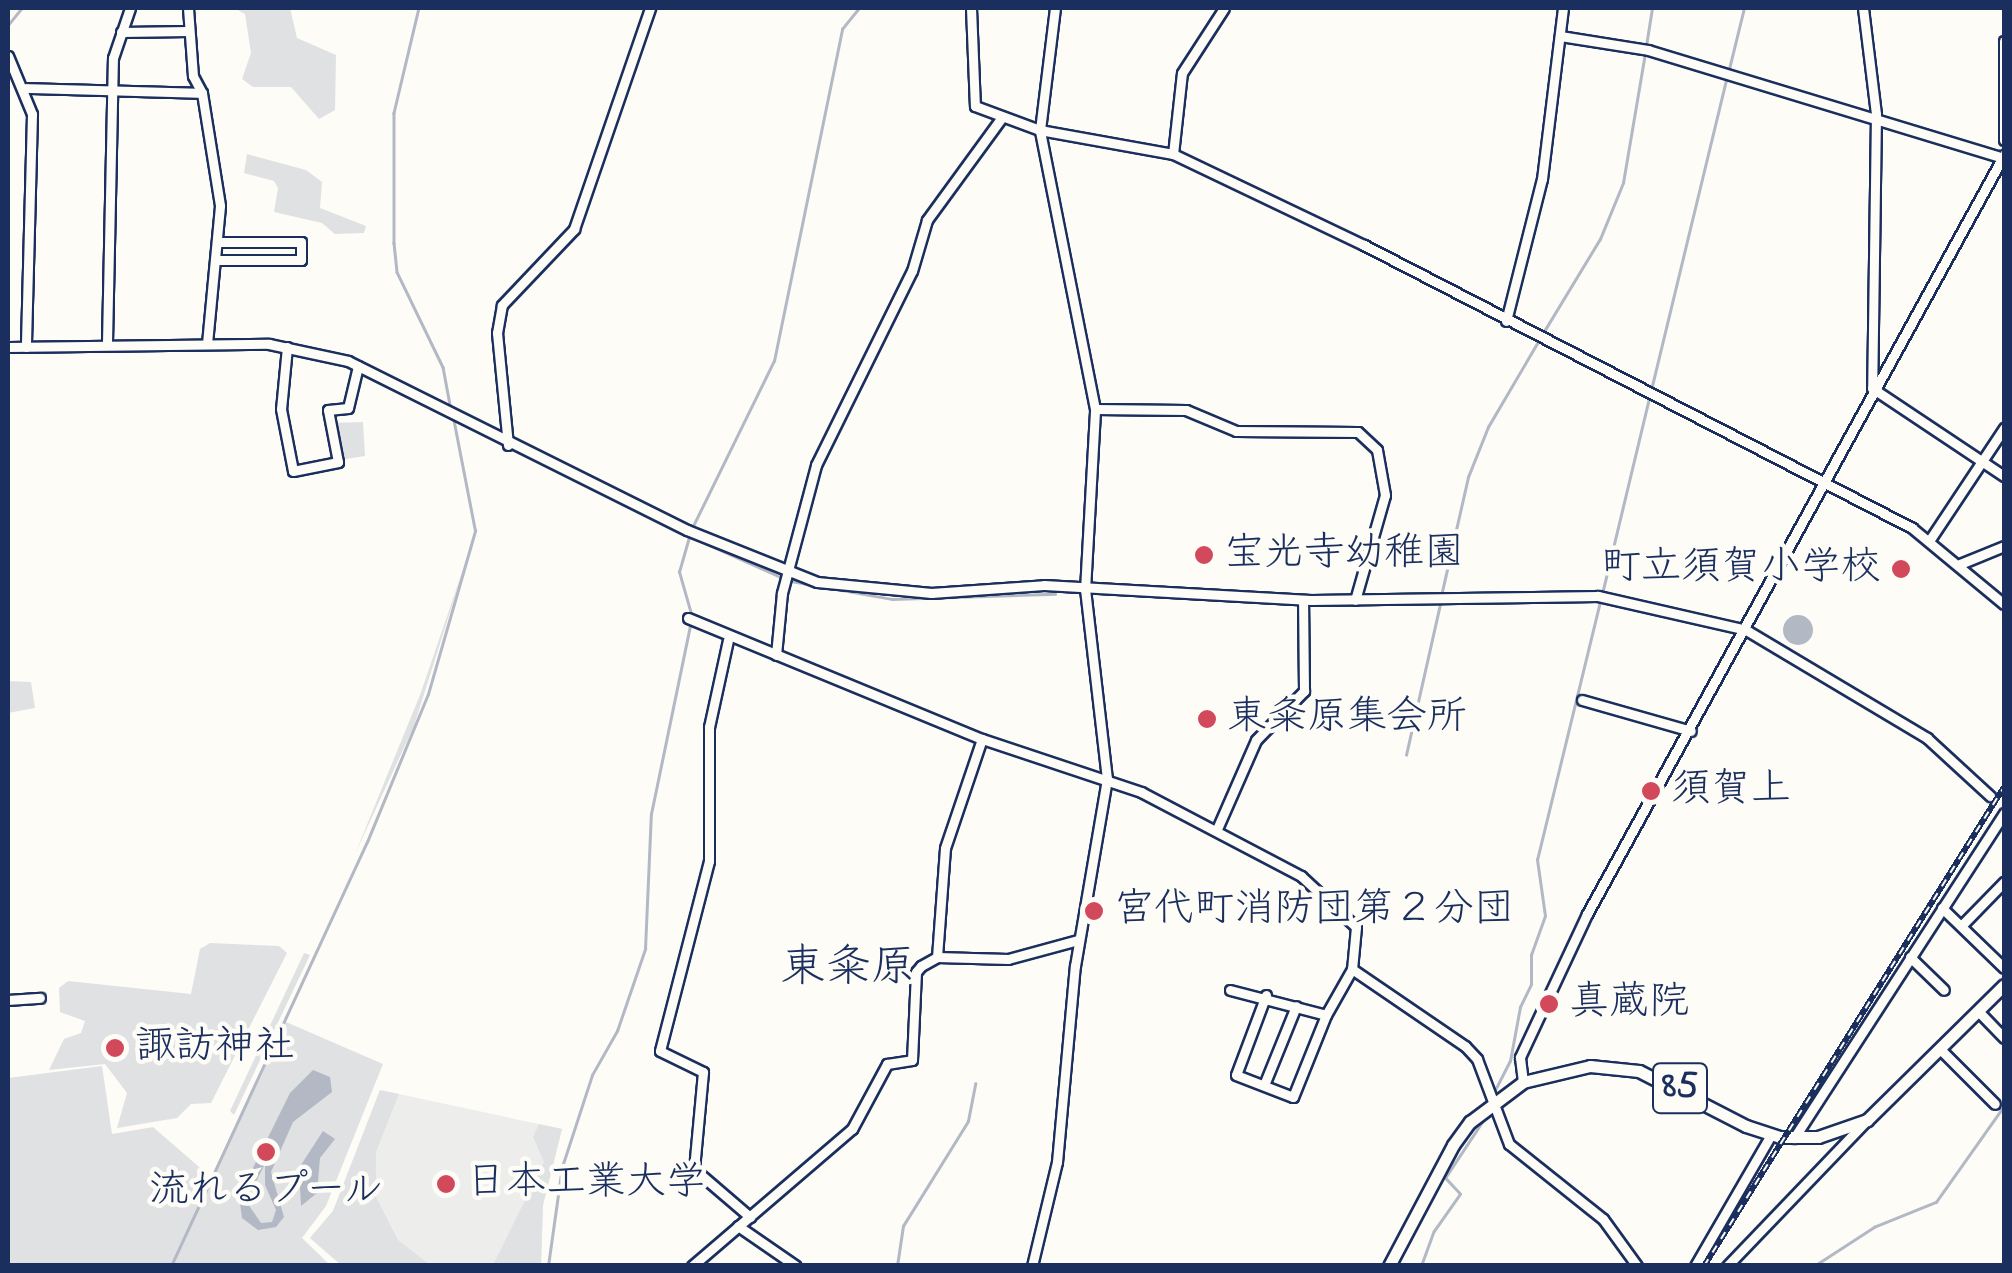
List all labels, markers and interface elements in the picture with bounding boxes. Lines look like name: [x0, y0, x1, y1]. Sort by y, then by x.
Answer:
place label: 宝光寺幼稚園: [1224, 531, 1464, 579]
marker: 宝光寺幼稚園: [1193, 544, 1215, 566]
place label: 町立須賀小学校: [1601, 545, 1881, 593]
marker: 町立須賀小学校: [1890, 558, 1912, 580]
place label: 東粂原集会所: [1227, 695, 1467, 743]
marker: 東粂原集会所: [1196, 708, 1218, 730]
place label: 須賀上: [1671, 767, 1791, 815]
marker: 須賀上: [1640, 780, 1662, 802]
place label: 宮代町消防団第２分団: [1114, 887, 1514, 935]
marker: 宮代町消防団第２分団: [1083, 900, 1105, 922]
district label: 東粂原: [781, 943, 915, 997]
place label: 真蔵院: [1569, 980, 1689, 1028]
marker: 真蔵院: [1538, 993, 1560, 1015]
place label: 諏訪神社: [135, 1024, 295, 1072]
marker: 諏訪神社: [104, 1037, 126, 1059]
road number: 85: [1650, 1055, 1710, 1121]
marker: 流れるプール: [255, 1141, 277, 1163]
place label: 日本工業大学: [466, 1160, 706, 1208]
place label: 流れるプール: [147, 1168, 385, 1216]
marker: 日本工業大学: [435, 1173, 457, 1195]

